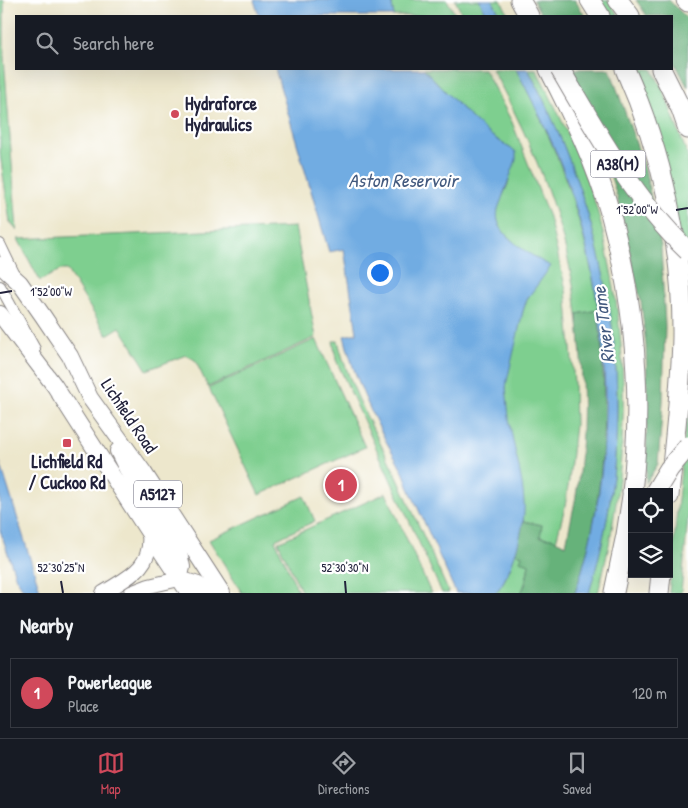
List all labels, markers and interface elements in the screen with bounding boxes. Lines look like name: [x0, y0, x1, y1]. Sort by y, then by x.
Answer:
search box: [15, 15, 673, 70]
icon: search: [33, 29, 61, 57]
text: Search here: [73, 30, 154, 56]
place label: Hydraforce Hydraulics: [185, 91, 258, 138]
marker: Hydraforce Hydraulics: [169, 108, 181, 120]
road number: A38(M): [590, 150, 646, 178]
water label: Aston Reservoir: [349, 167, 460, 193]
text: 1°52'00"W: [616, 201, 658, 218]
your location: [367, 260, 393, 286]
text: 1°52'00"W: [30, 283, 72, 300]
water label: River Tame: [585, 284, 621, 365]
street label: Lichfield Road: [95, 373, 164, 458]
marker: Lichfield Rd / Cuckoo Rd: [61, 437, 73, 449]
place label: Lichfield Rd / Cuckoo Rd: [28, 449, 106, 495]
pin: 1: [325, 466, 357, 504]
road number: A5127: [134, 480, 182, 508]
map controls: [628, 488, 673, 578]
button: locate: [628, 488, 673, 533]
button: layers: [628, 533, 673, 578]
text: 52°30'25"N: [38, 559, 84, 576]
text: 52°30'30"N: [322, 559, 368, 576]
text: Nearby: [20, 611, 73, 640]
text: Powerleague: [68, 669, 152, 695]
text: 1: [34, 682, 40, 704]
text: 120 m: [632, 682, 667, 704]
text: Place: [68, 695, 99, 717]
tab: Map: [97, 749, 125, 798]
tab: Directions: [318, 749, 369, 798]
tab: Saved: [563, 749, 591, 798]

